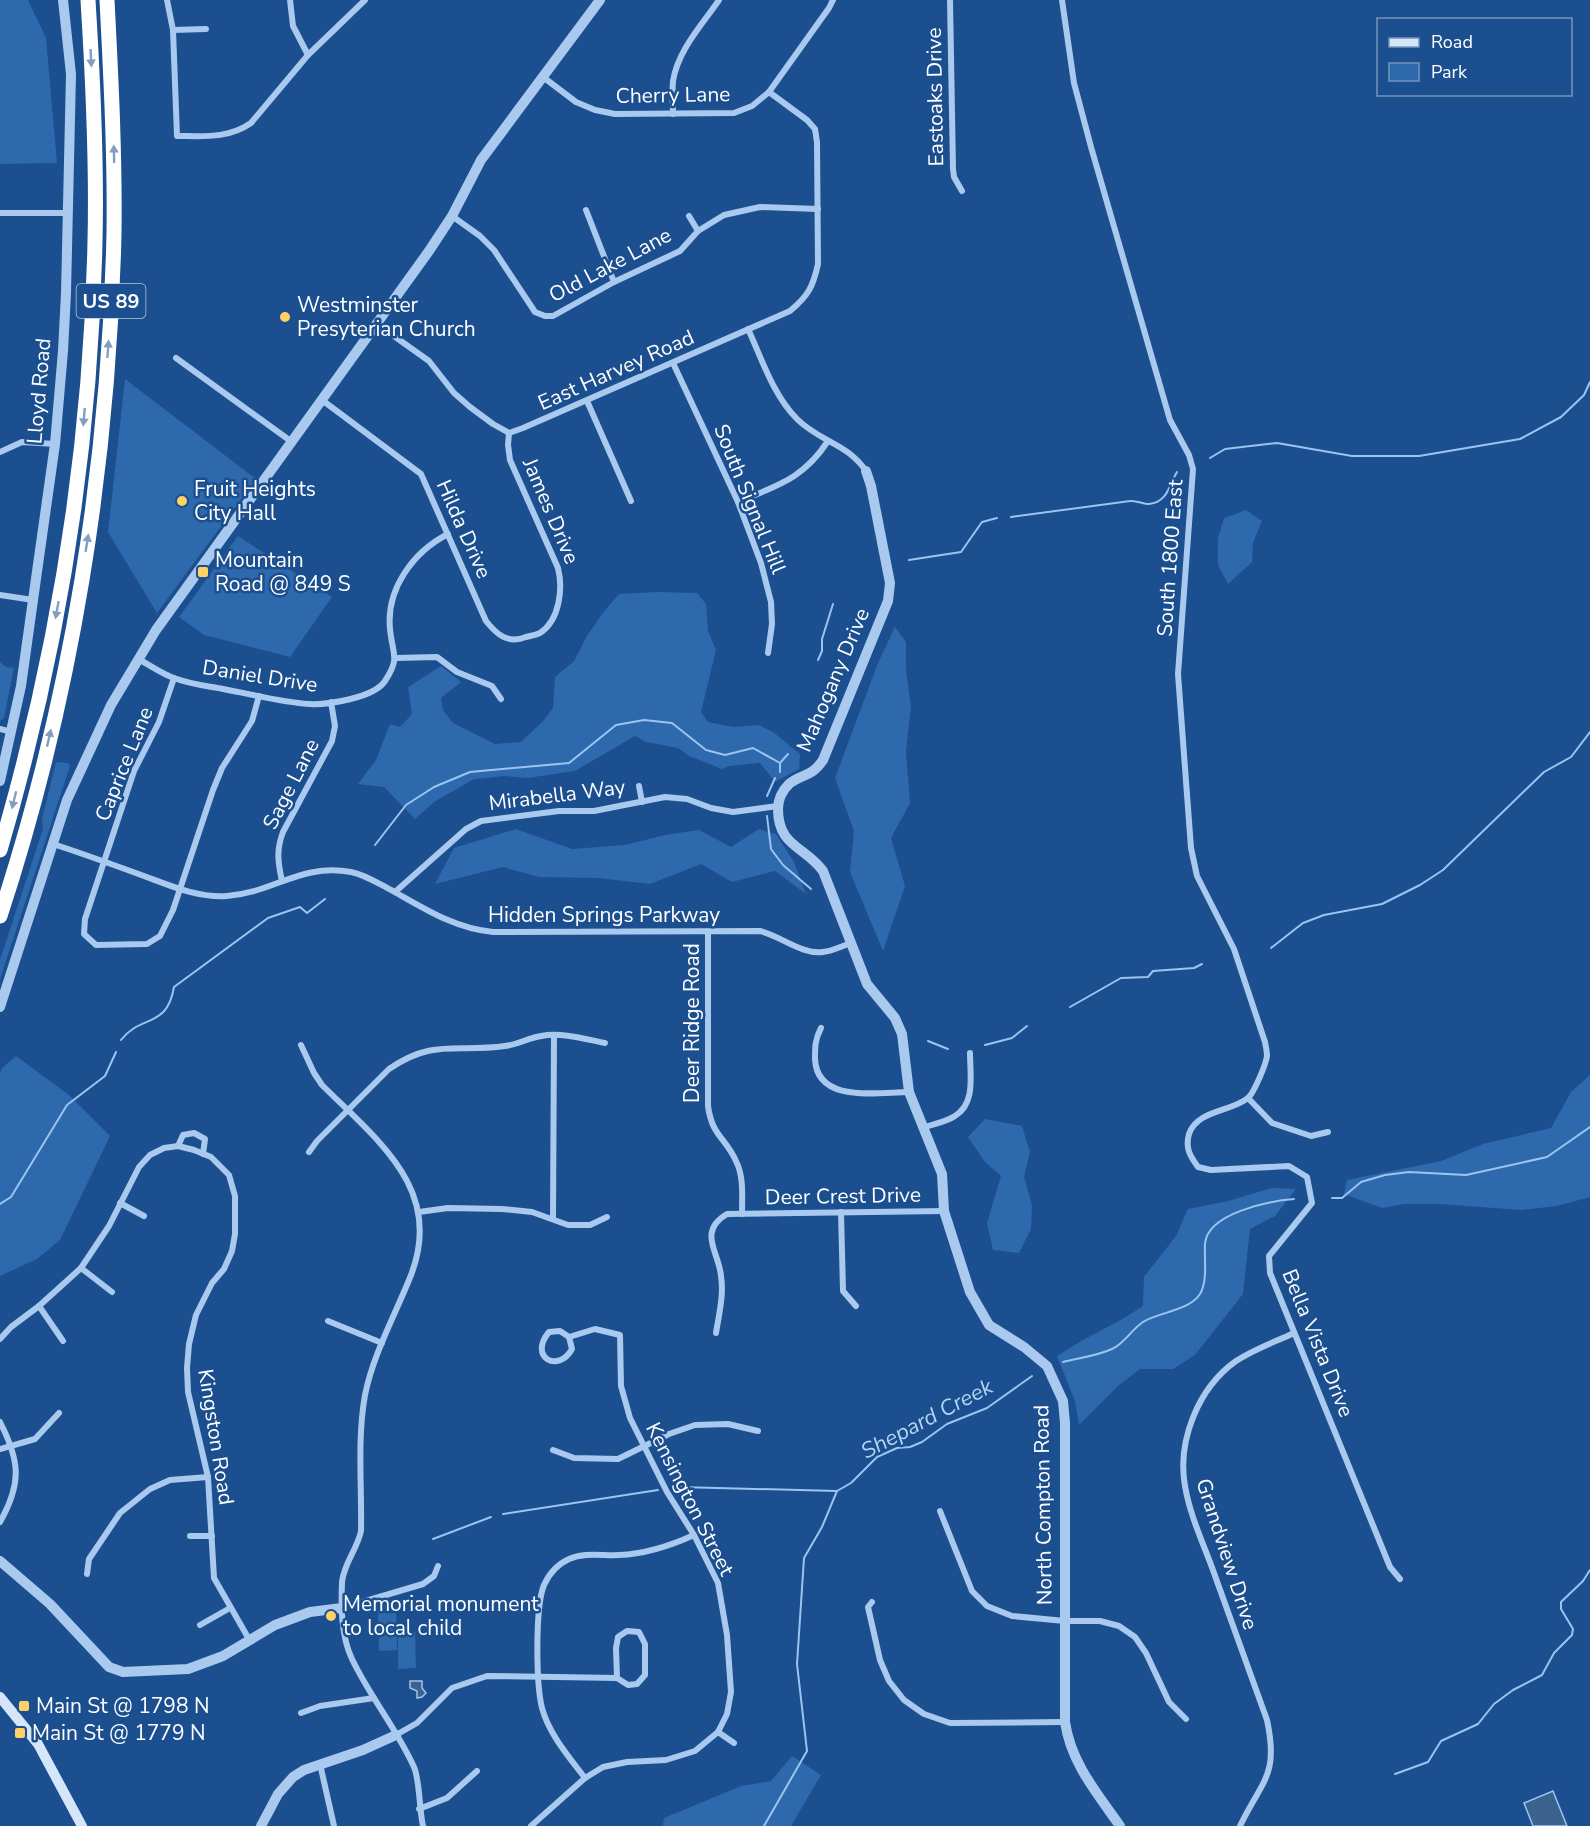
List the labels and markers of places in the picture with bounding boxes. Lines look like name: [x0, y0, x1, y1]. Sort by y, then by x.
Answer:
place label: Westminster Presyterian Church: [297, 291, 476, 343]
marker: Westminster Presyterian Church: [278, 310, 292, 324]
place label: Fruit Heights City Hall: [194, 475, 316, 527]
marker: Fruit Heights City Hall: [175, 494, 189, 508]
place label: Mountain Road @ 849 S: [215, 546, 351, 598]
marker: Mountain Road @ 849 S: [196, 565, 210, 579]
place label: Memorial monument to local child: [343, 1590, 539, 1642]
marker: Memorial monument to local child: [324, 1609, 338, 1623]
place label: Main St @ 1798 N: [36, 1692, 210, 1720]
marker: Main St @ 1798 N: [17, 1699, 31, 1713]
place label: Main St @ 1779 N: [32, 1719, 206, 1747]
marker: Main St @ 1779 N: [13, 1726, 27, 1740]

